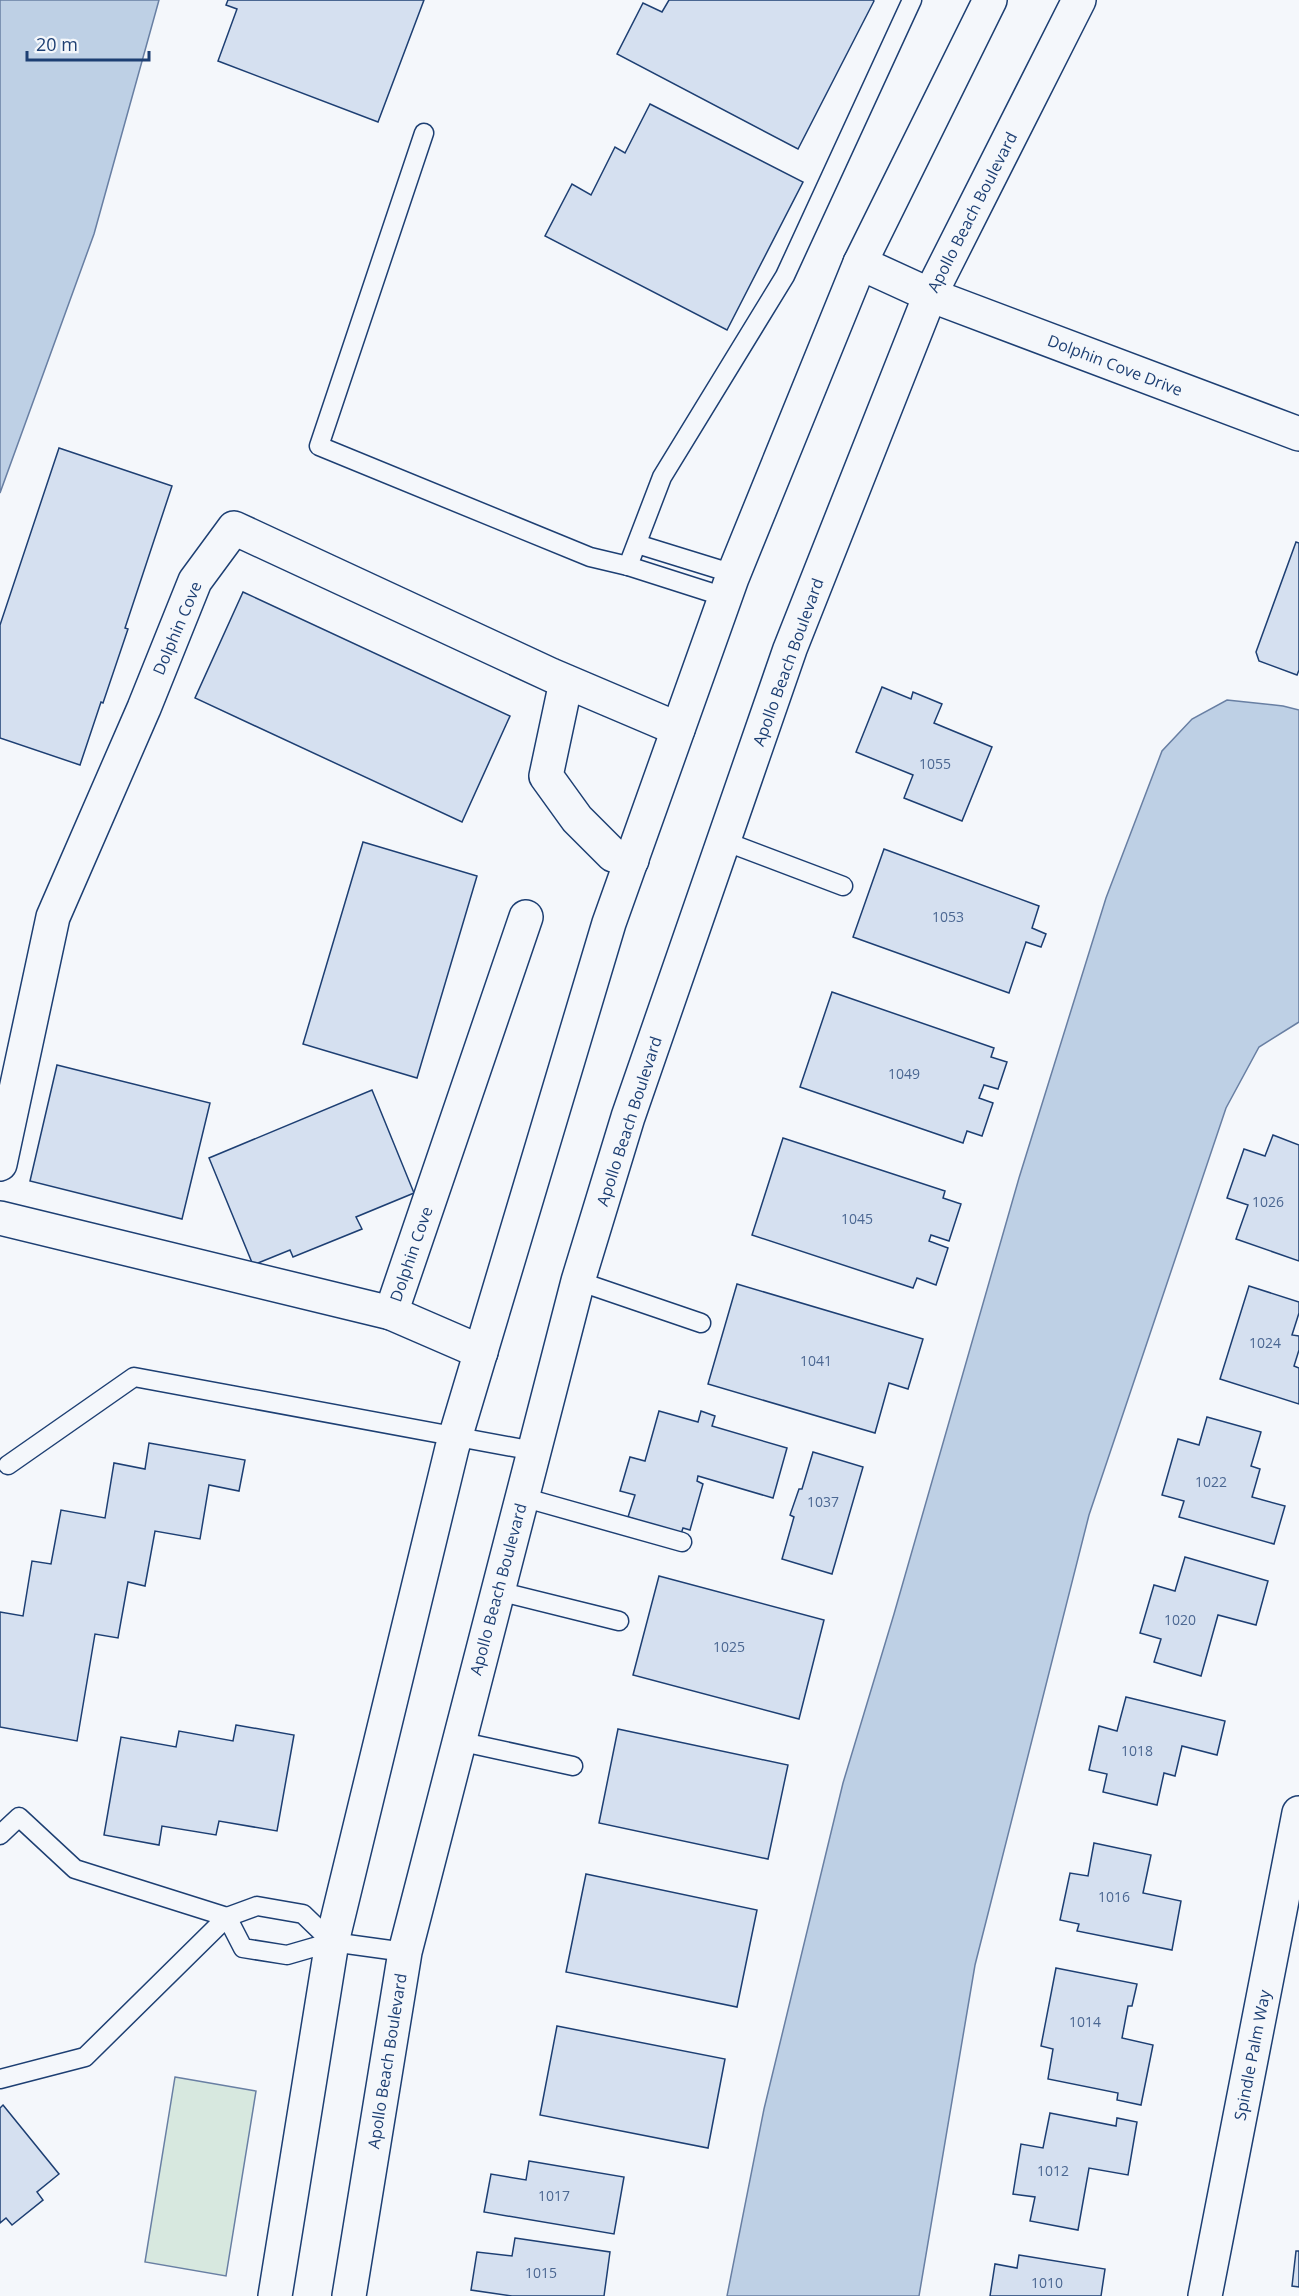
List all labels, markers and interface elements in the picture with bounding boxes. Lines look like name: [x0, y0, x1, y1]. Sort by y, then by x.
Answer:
scale bar: [27, 24, 148, 62]
text: 20 m: [36, 32, 78, 56]
street label: Apollo Beach Boulevard: [922, 128, 1022, 296]
street label: Dolphin Cove Drive: [1044, 329, 1186, 401]
street label: Apollo Beach Boulevard: [747, 575, 829, 749]
street label: Dolphin Cove: [147, 578, 207, 678]
house number: 1055: [919, 754, 951, 773]
house number: 1053: [932, 907, 964, 926]
street label: Apollo Beach Boulevard: [591, 1033, 667, 1209]
house number: 1049: [888, 1064, 920, 1083]
house number: 1026: [1252, 1192, 1284, 1211]
street label: Dolphin Cove: [384, 1203, 438, 1305]
house number: 1045: [841, 1209, 873, 1228]
house number: 1024: [1249, 1333, 1281, 1352]
house number: 1041: [800, 1351, 832, 1370]
house number: 1022: [1195, 1472, 1227, 1491]
house number: 1037: [807, 1492, 839, 1511]
street label: Apollo Beach Boulevard: [464, 1501, 532, 1677]
house number: 1020: [1164, 1610, 1196, 1629]
house number: 1025: [713, 1637, 745, 1656]
house number: 1018: [1121, 1741, 1153, 1760]
house number: 1016: [1098, 1887, 1130, 1906]
street label: Apollo Beach Boulevard: [362, 1972, 412, 2150]
street label: Spindle Palm Way: [1229, 1987, 1276, 2122]
house number: 1014: [1069, 2012, 1101, 2031]
house number: 1012: [1037, 2161, 1069, 2180]
house number: 1017: [538, 2186, 570, 2205]
house number: 1015: [525, 2263, 557, 2282]
house number: 1010: [1031, 2273, 1063, 2292]

